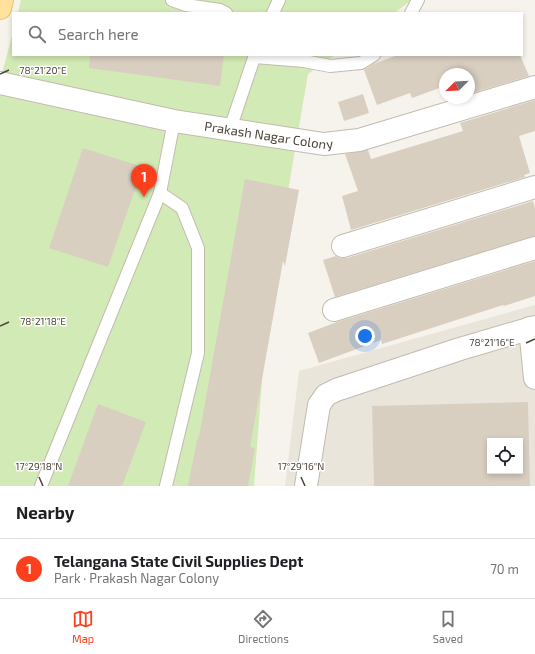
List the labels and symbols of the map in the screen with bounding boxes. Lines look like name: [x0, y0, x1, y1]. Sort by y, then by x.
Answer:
text: 78°21'20"E: [19, 64, 67, 76]
north arrow: [439, 68, 475, 104]
street label: Prakash Nagar Colony: [203, 118, 334, 152]
pin: 1: [131, 164, 157, 197]
text: 78°21'18"E: [20, 315, 66, 327]
your location: [355, 326, 375, 346]
text: 78°21'16"E: [469, 336, 515, 348]
text: 17°29'18"N: [16, 460, 62, 472]
text: 17°29'16"N: [278, 460, 324, 472]

